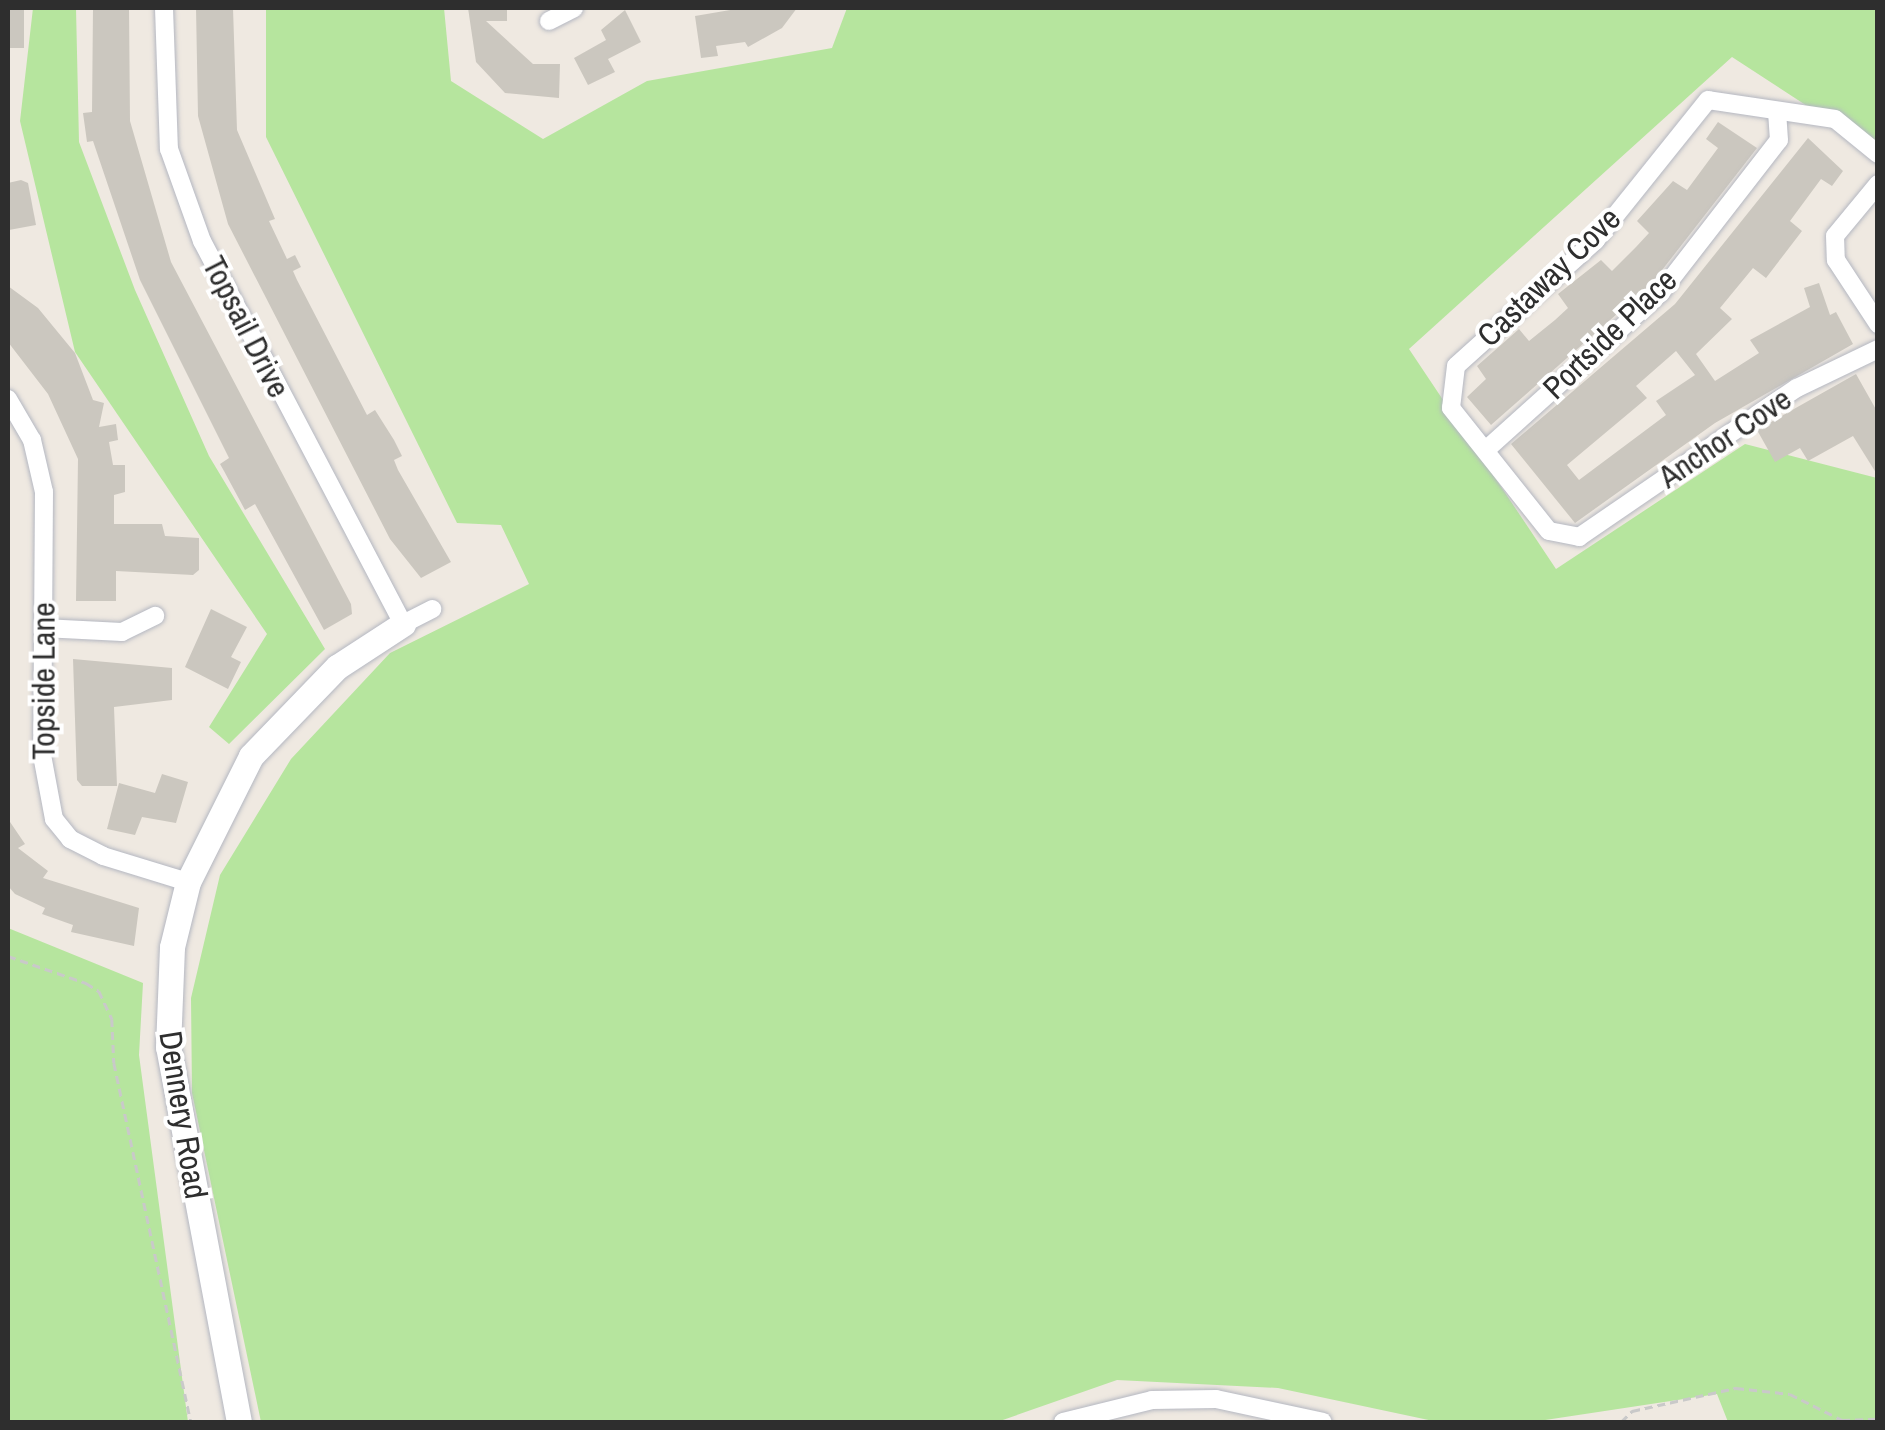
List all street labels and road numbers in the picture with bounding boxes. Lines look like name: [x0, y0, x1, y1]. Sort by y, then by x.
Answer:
street label: Castaway Cove: [1470, 199, 1628, 355]
street label: Topsail Drive: [194, 250, 298, 404]
street label: Portside Place: [1535, 261, 1685, 407]
street label: Anchor Cove: [1651, 380, 1799, 496]
street label: Topside Lane: [25, 602, 63, 760]
street label: Dennery Road: [151, 1028, 215, 1202]

